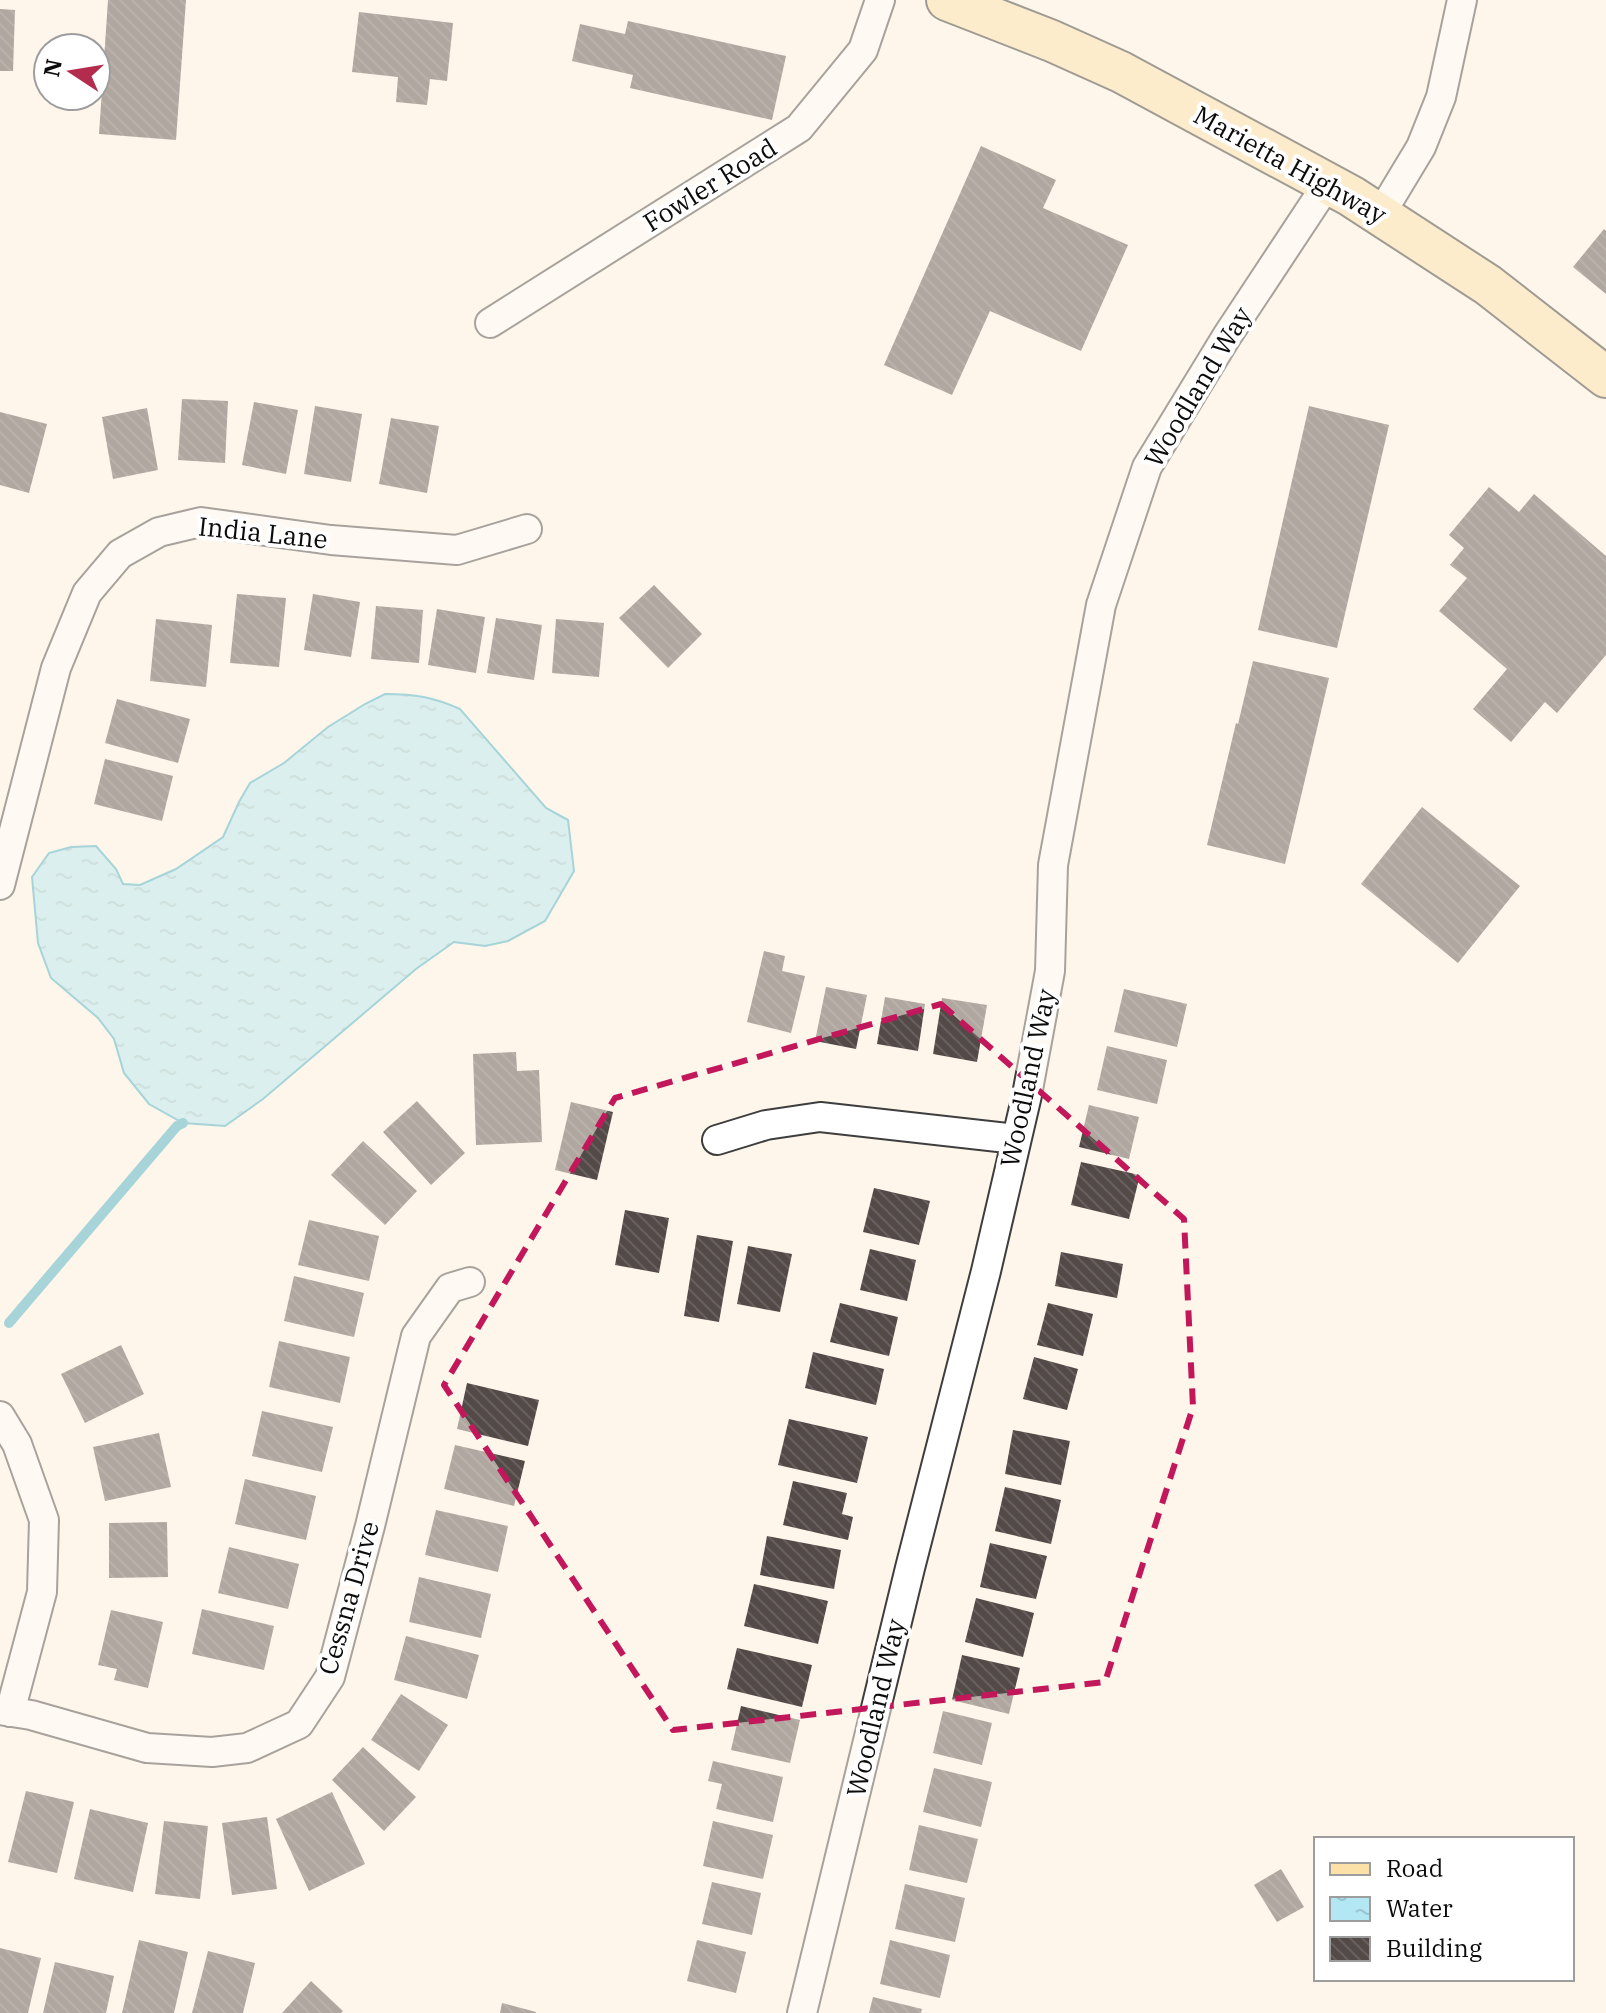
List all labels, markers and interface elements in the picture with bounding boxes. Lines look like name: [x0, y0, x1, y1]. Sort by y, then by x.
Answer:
north arrow: [32, 32, 112, 112]
text: N: [36, 56, 68, 79]
street label: Marietta Highway: [1188, 97, 1393, 231]
street label: Fowler Road: [636, 130, 783, 239]
street label: Woodland Way: [1136, 300, 1259, 473]
street label: India Lane: [197, 508, 330, 556]
street label: Woodland Way: [992, 985, 1063, 1170]
street label: Cessna Drive: [310, 1517, 386, 1678]
street label: Woodland Way: [838, 1615, 912, 1800]
legend: [1314, 1837, 1574, 1981]
text: Road: [1386, 1852, 1443, 1884]
text: Water: [1386, 1892, 1453, 1924]
text: Building: [1386, 1932, 1482, 1964]

